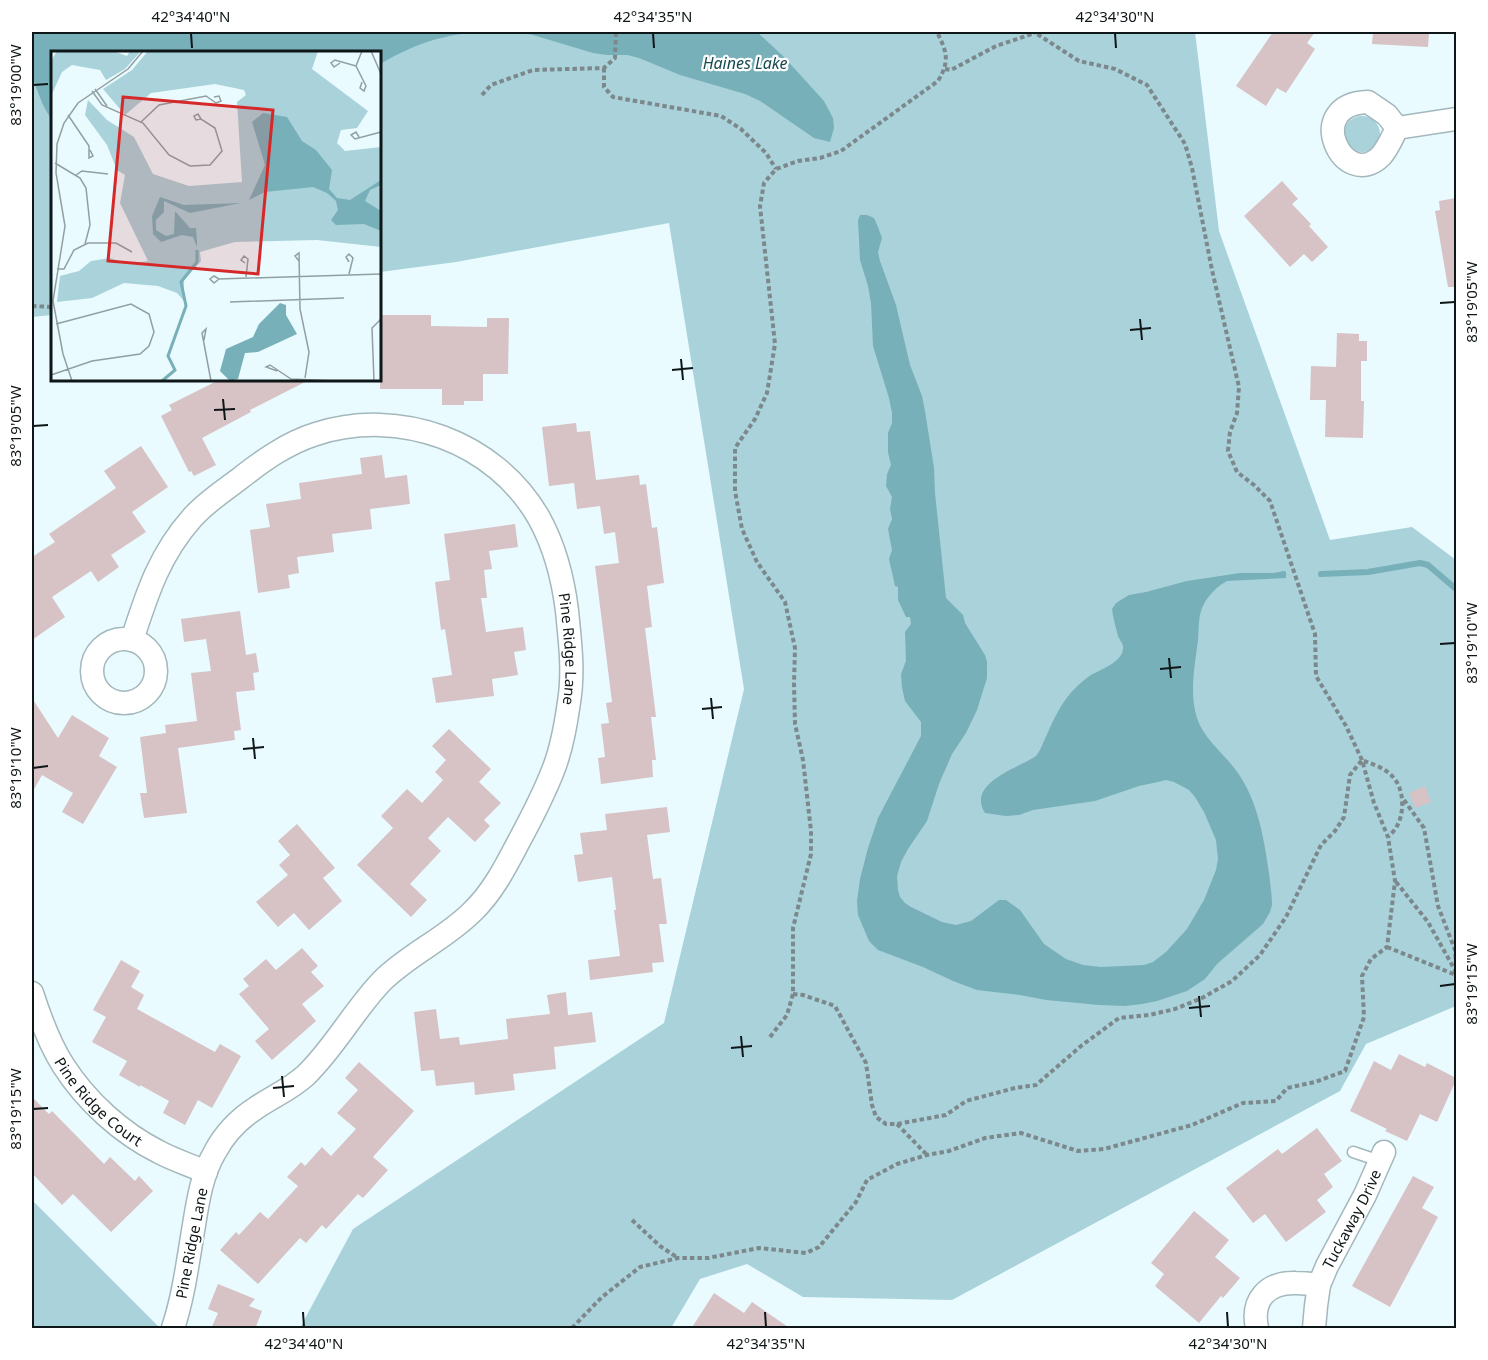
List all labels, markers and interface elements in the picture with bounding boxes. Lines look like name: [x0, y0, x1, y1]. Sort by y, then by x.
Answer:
text: 42°34'40"N: [152, 6, 230, 26]
text: 42°34'35"N: [614, 6, 692, 26]
text: 42°34'30"N: [1076, 6, 1154, 26]
text: 83°19'00"W: [5, 44, 25, 126]
inset map: [51, 51, 381, 381]
water label: Haines Lake: [703, 52, 787, 74]
text: 83°19'05"W: [1461, 261, 1481, 343]
text: 83°19'05"W: [5, 385, 25, 467]
street label: Pine Ridge Lane: [554, 591, 581, 707]
text: 83°19'10"W: [1461, 602, 1481, 684]
text: 83°19'10"W: [5, 727, 25, 809]
text: 83°19'15"W: [1461, 943, 1481, 1025]
street label: Pine Ridge Court: [50, 1053, 147, 1151]
text: 83°19'15"W: [5, 1068, 25, 1150]
street label: Tuckaway Drive: [1317, 1166, 1385, 1272]
street label: Pine Ridge Lane: [170, 1186, 212, 1300]
text: 42°34'40"N: [265, 1333, 343, 1353]
text: 42°34'35"N: [727, 1333, 805, 1353]
text: 42°34'30"N: [1189, 1333, 1267, 1353]

